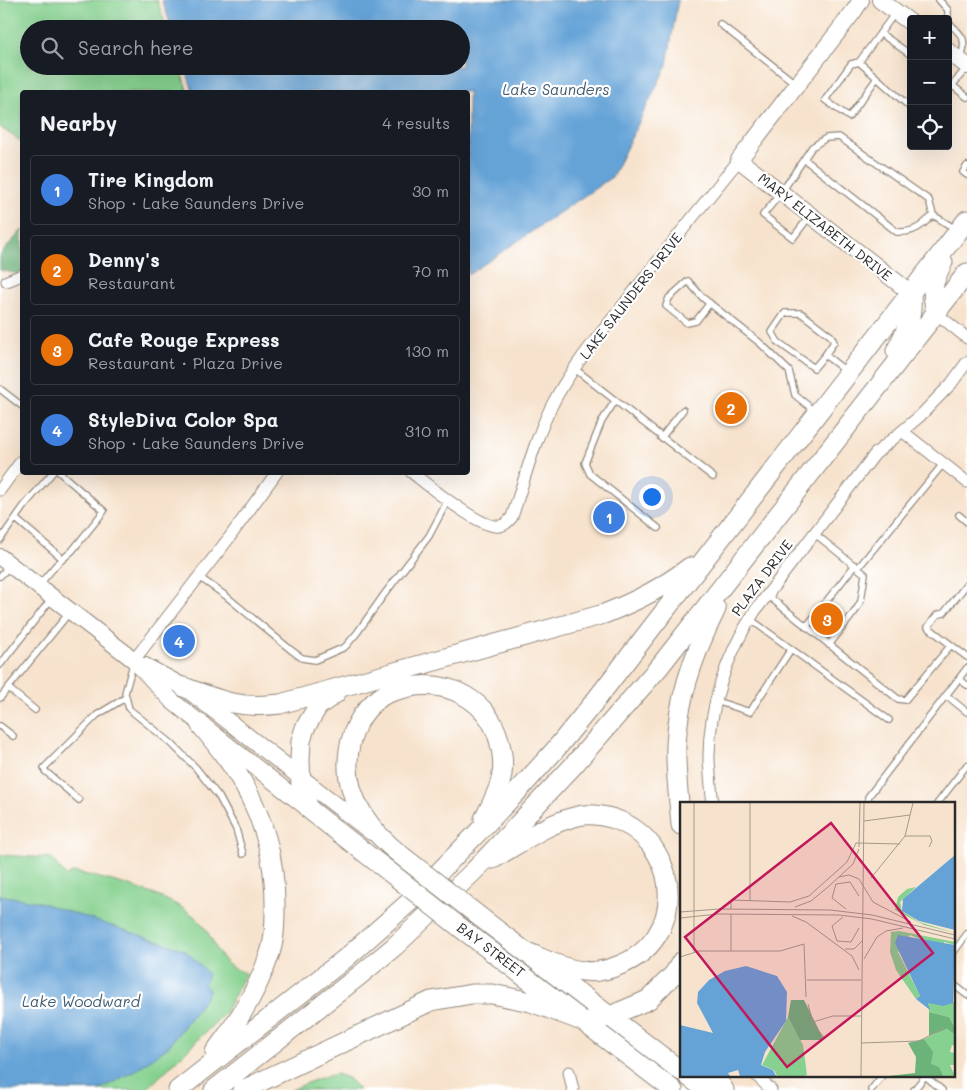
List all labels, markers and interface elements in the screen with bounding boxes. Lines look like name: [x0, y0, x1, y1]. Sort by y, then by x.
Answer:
map controls: [907, 15, 952, 150]
button: +: [907, 15, 952, 60]
search box: [20, 20, 470, 75]
icon: search: [38, 34, 66, 62]
text: Search here: [78, 35, 194, 60]
button: −: [907, 60, 952, 105]
water label: Lake Saunders: [502, 79, 610, 99]
button: locate: [907, 105, 952, 150]
text: Nearby: [40, 109, 117, 136]
text: 4 results: [382, 112, 450, 133]
text: Tire Kingdom: [88, 167, 214, 192]
street label: MARY ELIZABETH DRIVE: [755, 168, 896, 285]
text: 1: [53, 180, 61, 201]
text: 30 m: [412, 180, 449, 201]
text: Shop · Lake Saunders Drive: [88, 192, 304, 213]
street label: LAKE SAUNDERS DRIVE: [575, 228, 686, 363]
text: Denny's: [88, 247, 160, 272]
text: 2: [53, 260, 61, 281]
text: 70 m: [412, 260, 449, 281]
text: Restaurant: [88, 272, 176, 293]
text: Cafe Rouge Express: [88, 327, 280, 352]
text: 3: [52, 340, 62, 361]
text: 130 m: [405, 340, 449, 361]
text: Restaurant · Plaza Drive: [88, 352, 283, 373]
pin: 2: [715, 389, 747, 427]
text: StyleDiva Color Spa: [88, 407, 279, 432]
text: 4: [52, 420, 62, 441]
text: 310 m: [405, 420, 449, 441]
text: Shop · Lake Saunders Drive: [88, 432, 304, 453]
your location: [639, 484, 665, 510]
pin: 1: [593, 498, 625, 536]
street label: PLAZA DRIVE: [727, 536, 797, 620]
pin: 3: [811, 600, 843, 638]
pin: 4: [163, 622, 195, 660]
inset map: [680, 802, 954, 1078]
street label: BAY STREET: [453, 918, 529, 982]
water label: Lake Woodward: [22, 991, 141, 1011]

